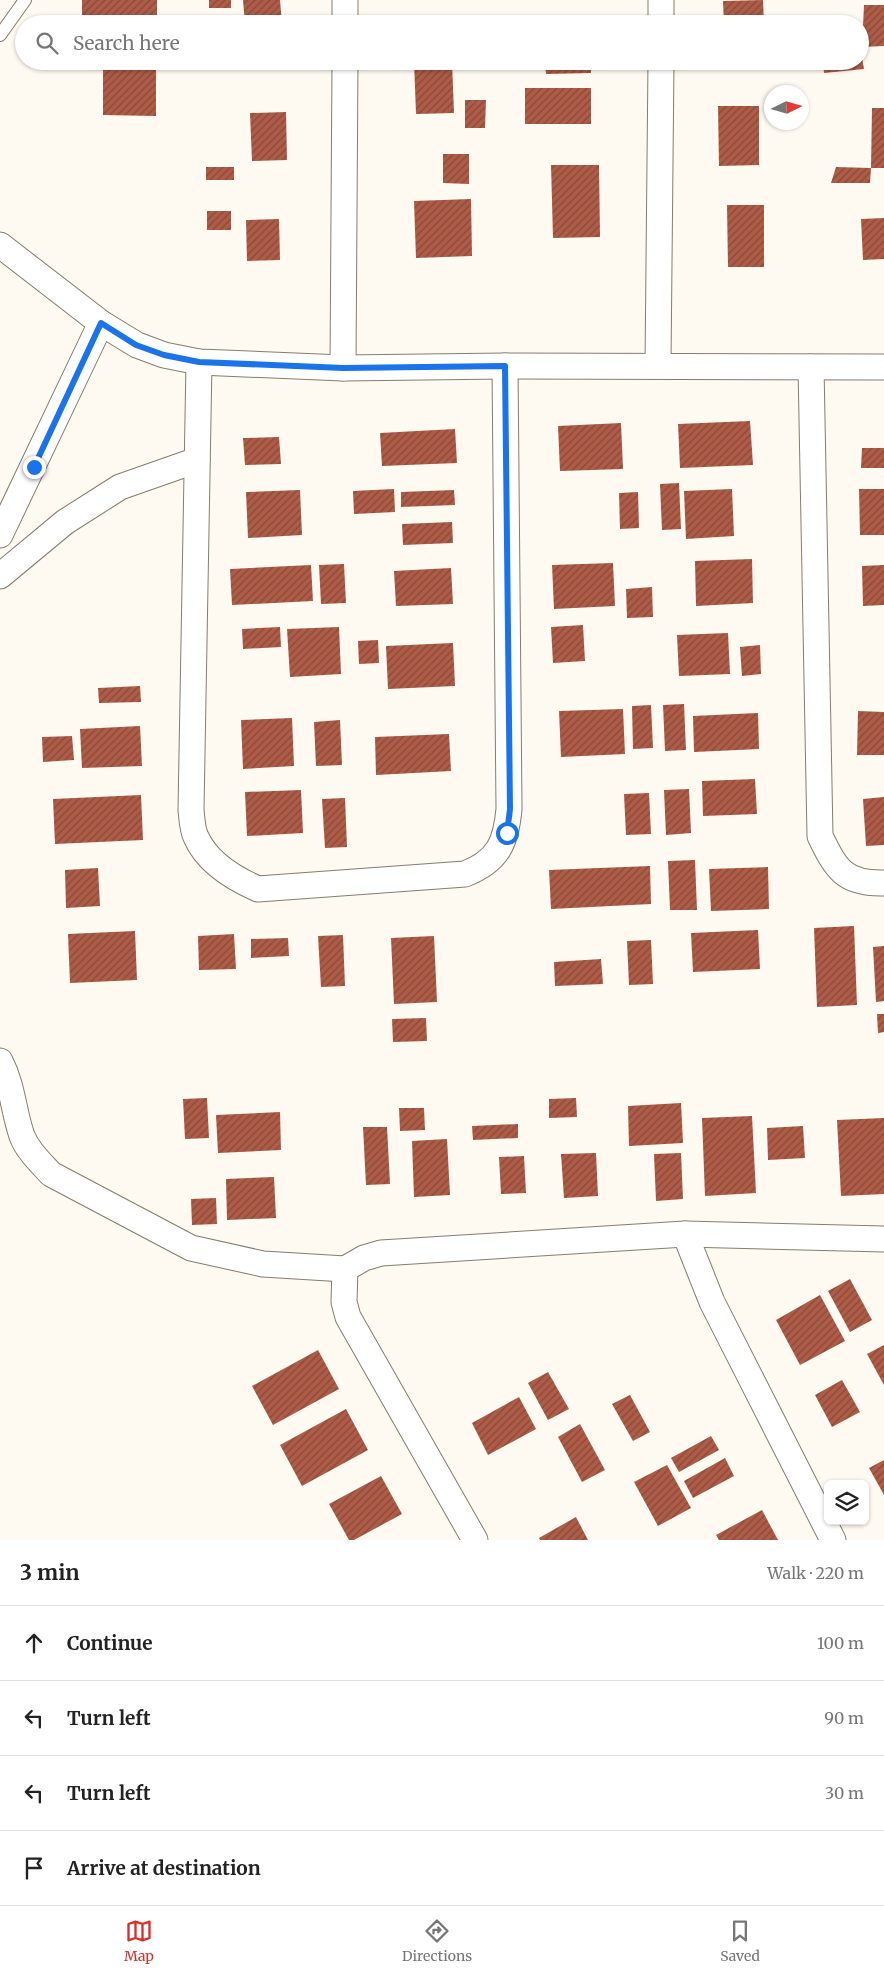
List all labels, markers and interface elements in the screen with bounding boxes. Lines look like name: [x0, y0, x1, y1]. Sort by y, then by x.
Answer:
search box: [15, 15, 869, 70]
icon: search: [33, 29, 61, 57]
text: Search here: [73, 31, 180, 55]
north arrow: [764, 85, 809, 130]
route end: [23, 456, 46, 479]
route start: [496, 822, 519, 845]
map controls: [824, 1480, 869, 1525]
button: layers: [824, 1480, 869, 1525]
text: 3 min: [20, 1559, 79, 1586]
text: Walk · 220 m: [767, 1563, 864, 1583]
icon: ahead: [20, 1629, 48, 1657]
text: Continue: [67, 1631, 153, 1655]
text: 100 m: [817, 1633, 864, 1653]
icon: left: [20, 1704, 48, 1732]
text: Turn left: [67, 1706, 151, 1730]
text: 90 m: [824, 1708, 864, 1728]
icon: left: [20, 1779, 48, 1807]
text: Turn left: [67, 1781, 151, 1805]
text: 30 m: [825, 1783, 864, 1803]
icon: arrive: [20, 1854, 48, 1882]
text: Arrive at destination: [67, 1856, 261, 1880]
tab: Map: [124, 1917, 154, 1965]
tab: Directions: [402, 1917, 472, 1965]
tab: Saved: [720, 1917, 760, 1965]

